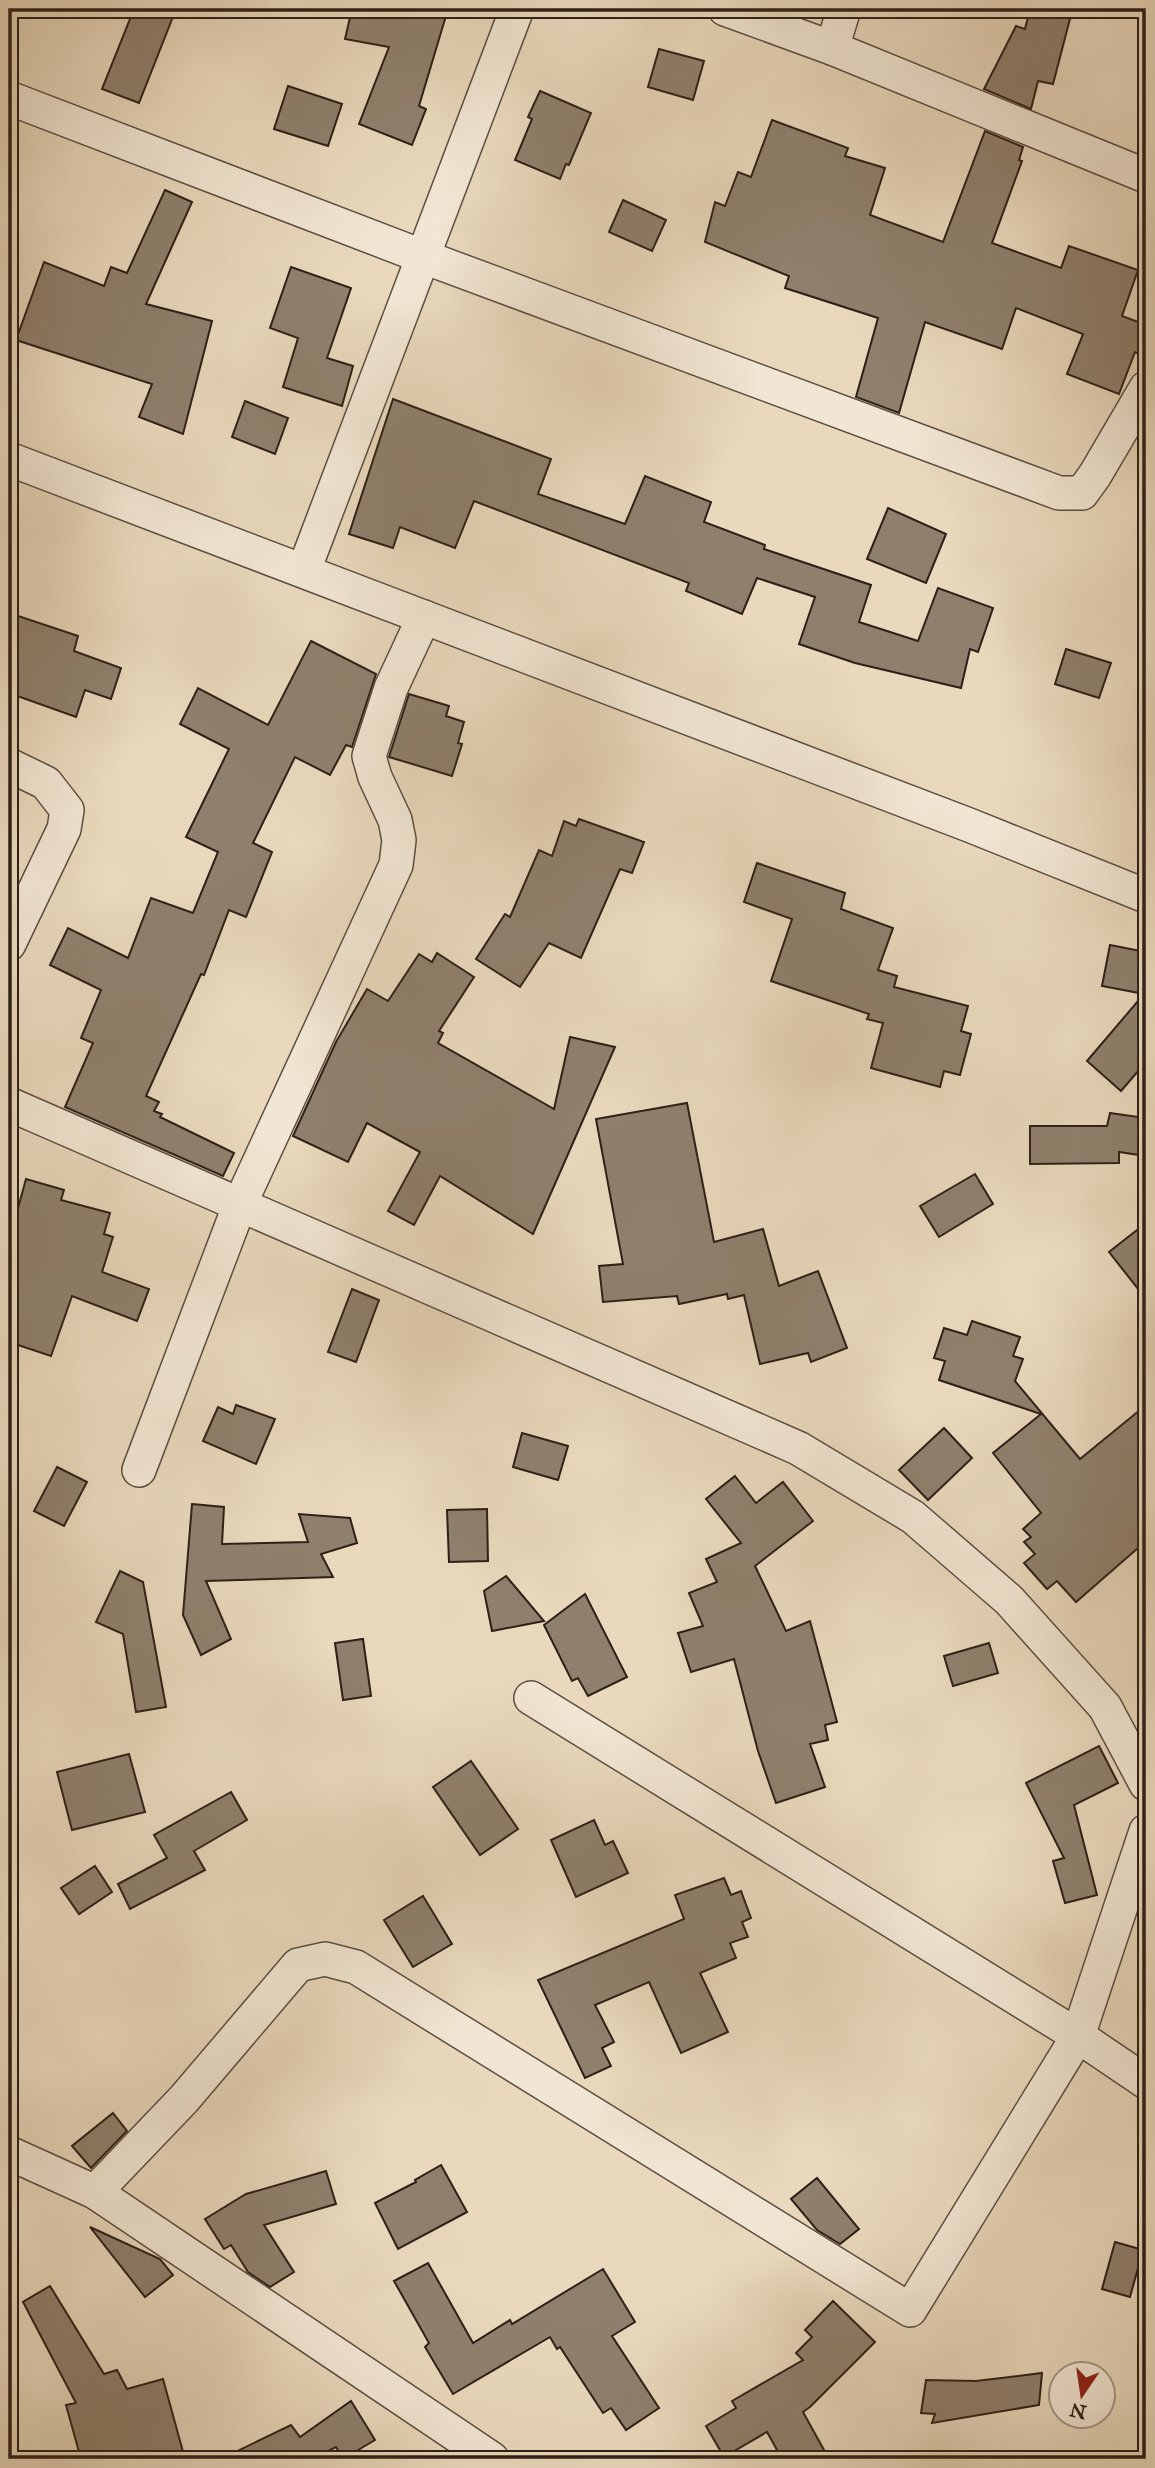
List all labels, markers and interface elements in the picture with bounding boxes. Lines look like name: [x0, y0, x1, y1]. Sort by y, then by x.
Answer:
north arrow: [1046, 2360, 1116, 2430]
text: N: [1068, 2398, 1089, 2424]

